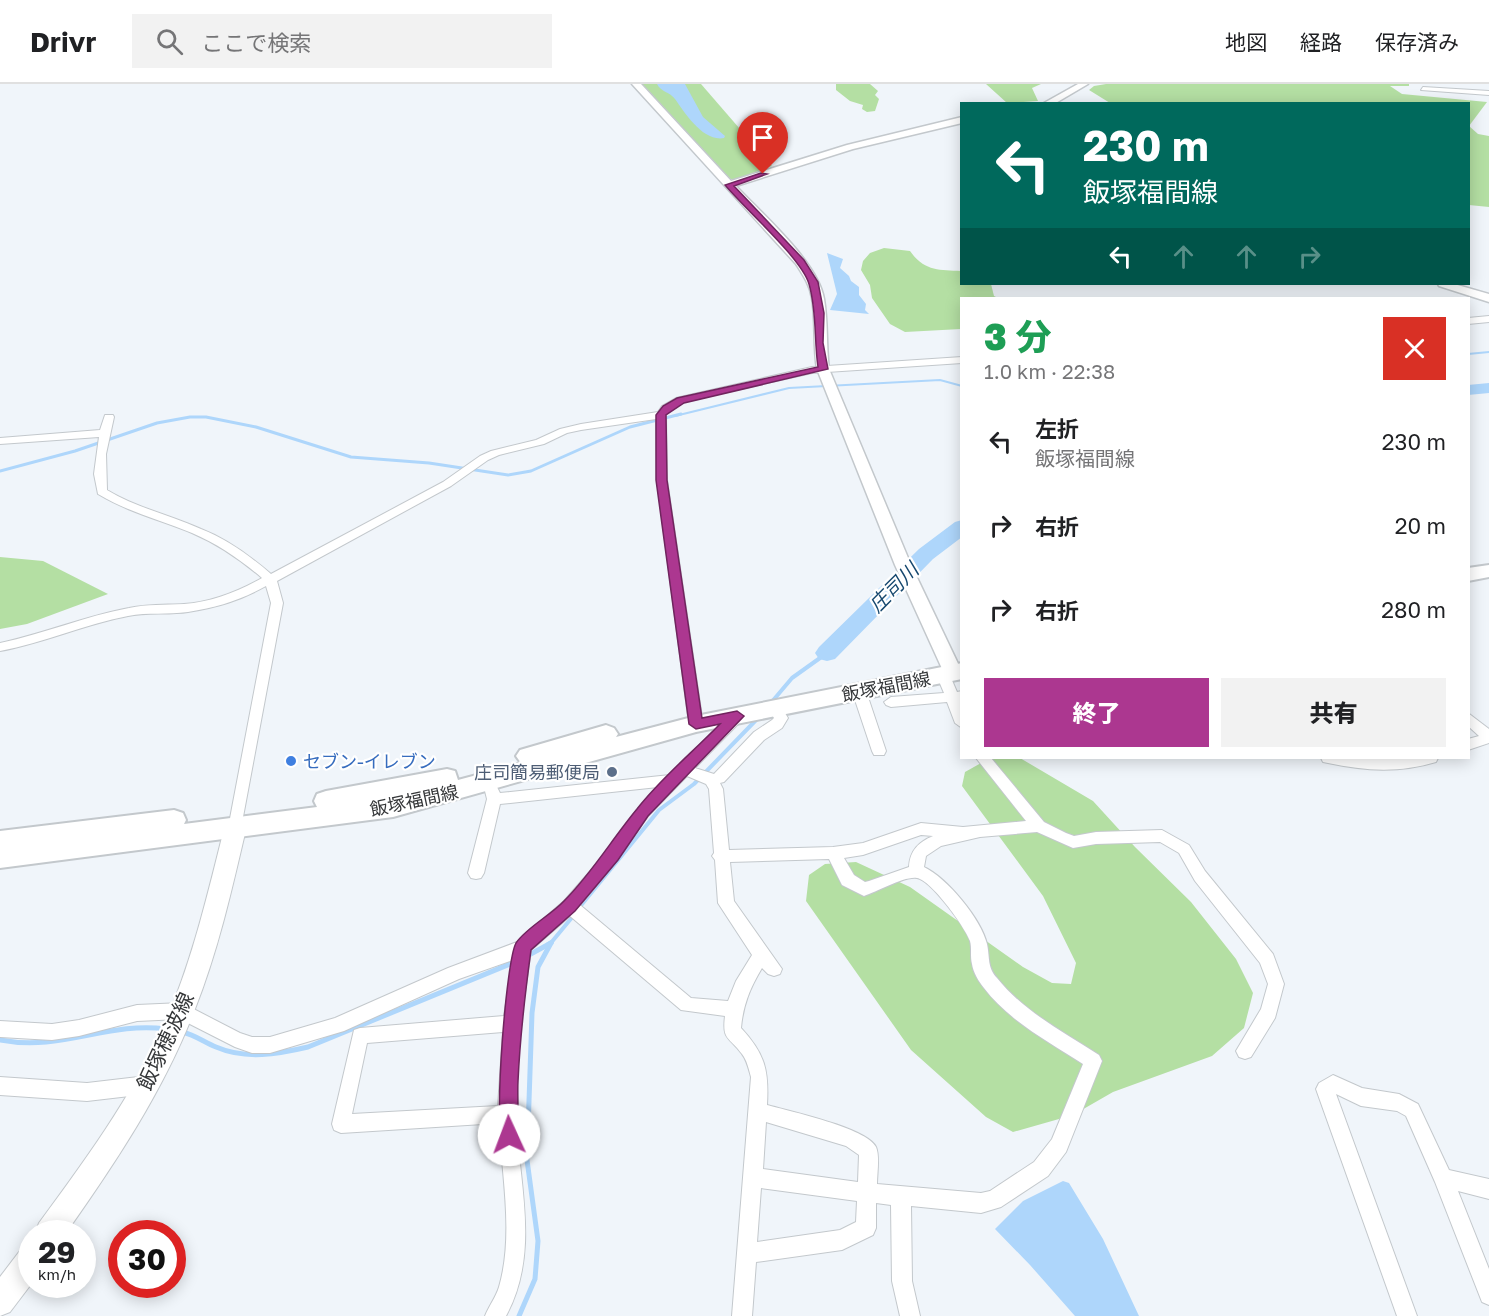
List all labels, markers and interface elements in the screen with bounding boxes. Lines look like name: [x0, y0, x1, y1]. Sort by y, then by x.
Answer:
search box: [132, 14, 552, 68]
text: Drivr: [30, 25, 96, 58]
icon: search: [153, 25, 186, 58]
text: ここで検索: [201, 29, 311, 56]
text: 地図: [1225, 29, 1267, 55]
text: 経路: [1300, 29, 1342, 55]
text: 保存済み: [1375, 29, 1459, 55]
pin: [737, 112, 788, 174]
text: 230 m: [1083, 120, 1209, 170]
icon: arrive: [746, 121, 779, 154]
icon: left: [984, 126, 1062, 204]
text: 飯塚福間線: [1083, 176, 1218, 208]
icon: left: [1104, 240, 1137, 273]
icon: ahead: [1167, 240, 1200, 273]
icon: ahead: [1230, 240, 1263, 273]
icon: right: [1293, 240, 1326, 273]
text: 3 分: [984, 315, 1052, 358]
button: close: [1383, 317, 1446, 380]
text: 1.0 km · 22:38: [984, 359, 1115, 383]
text: 左折: [1035, 415, 1079, 442]
icon: left: [984, 425, 1017, 458]
text: 230 m: [1382, 428, 1446, 455]
text: 飯塚福間線: [1035, 446, 1135, 470]
icon: right: [984, 509, 1017, 542]
text: 20 m: [1395, 512, 1446, 539]
text: 右折: [1035, 513, 1079, 540]
water label: 庄司川: [863, 556, 924, 617]
icon: right: [984, 593, 1017, 626]
text: 280 m: [1381, 596, 1446, 623]
text: 右折: [1035, 597, 1079, 624]
street label: 飯塚福間線: [840, 667, 932, 705]
button: 終了: [984, 678, 1209, 747]
button: 共有: [1221, 678, 1446, 747]
place label: セブン-イレブン: [303, 750, 436, 772]
marker: セブン-イレブン: [284, 754, 298, 768]
place label: 庄司簡易郵便局: [474, 761, 600, 783]
marker: 庄司簡易郵便局: [605, 765, 619, 779]
street label: 飯塚福間線: [368, 780, 460, 820]
street label: 飯塚穂波線: [131, 988, 199, 1094]
position arrow: [477, 1103, 541, 1167]
speed limit sign: 30: [108, 1220, 186, 1298]
text: 29: [38, 1234, 76, 1270]
text: km/h: [38, 1265, 76, 1283]

